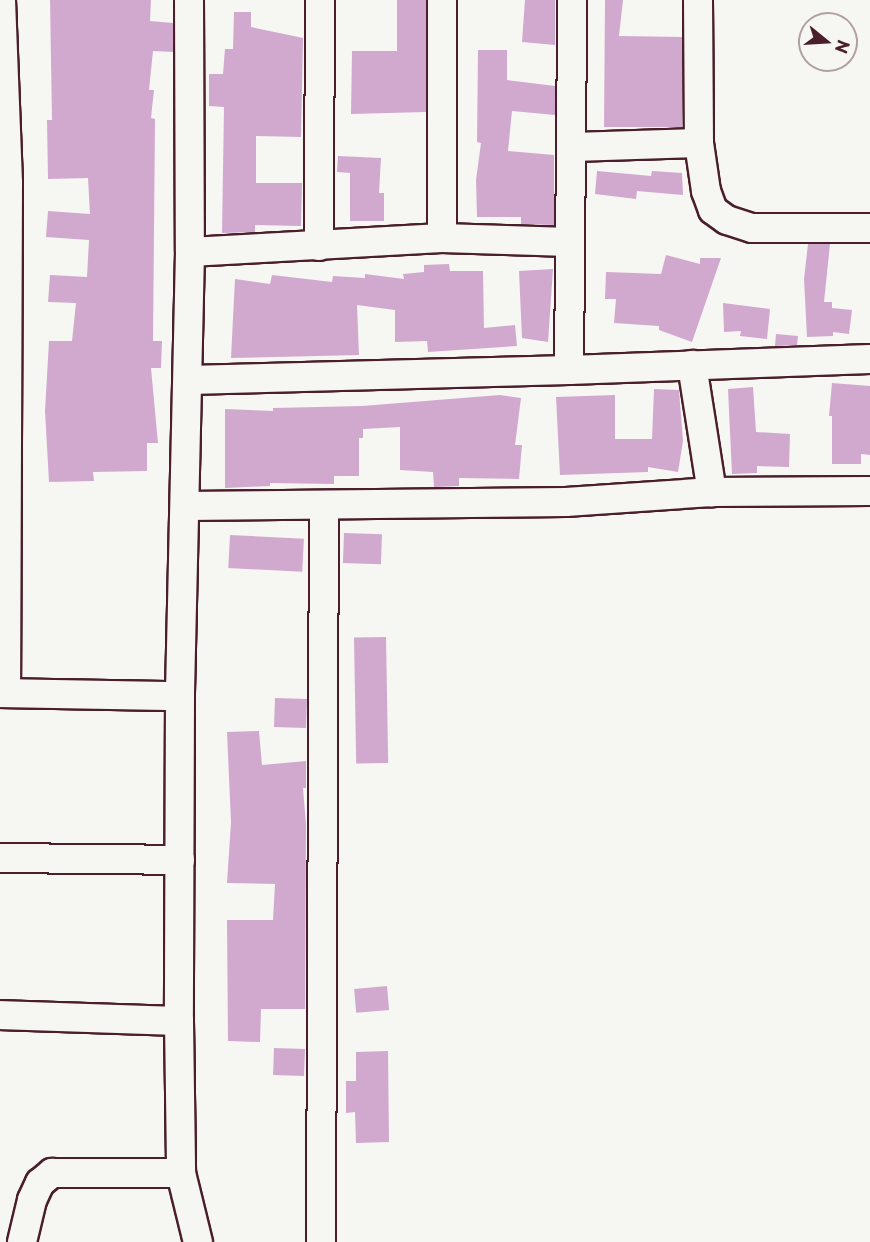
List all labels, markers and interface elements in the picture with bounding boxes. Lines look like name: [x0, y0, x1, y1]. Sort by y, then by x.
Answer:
north arrow: [798, 12, 858, 72]
text: N: [830, 37, 857, 57]

